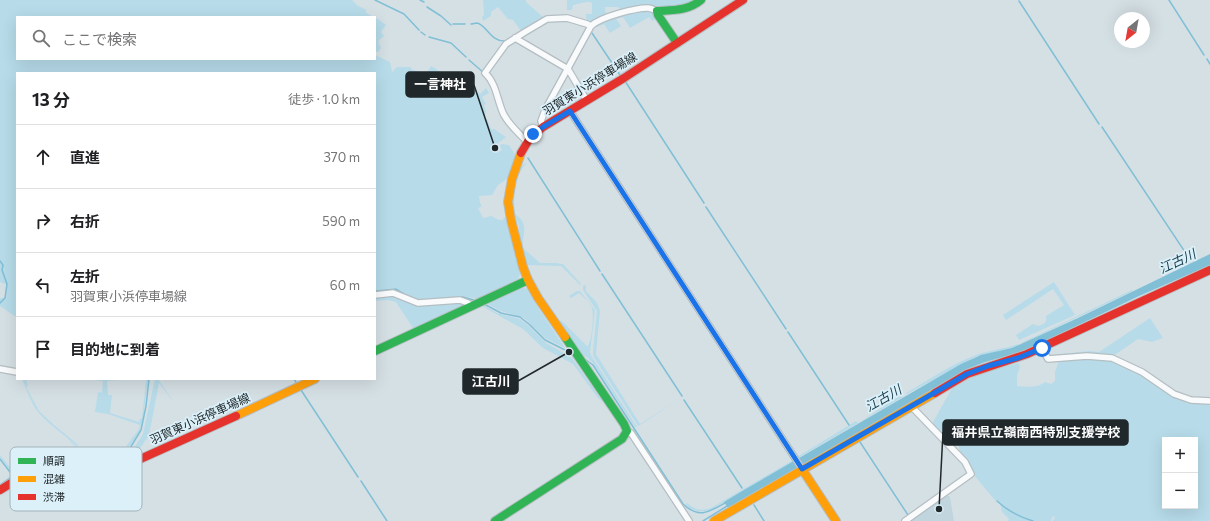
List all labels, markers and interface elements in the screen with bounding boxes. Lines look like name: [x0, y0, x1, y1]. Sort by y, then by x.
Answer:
north arrow: [1114, 12, 1150, 48]
search box: [16, 16, 376, 60]
icon: search: [30, 27, 52, 49]
text: ここで検索: [62, 30, 137, 48]
street label: 羽賀東小浜停車場線: [540, 49, 639, 118]
callout: 一言神社: [406, 72, 474, 97]
text: 一言神社: [414, 76, 466, 92]
text: 13 分: [32, 89, 70, 110]
text: 徒歩 · 1.0 km: [288, 91, 360, 107]
route end: [524, 125, 542, 143]
icon: ahead: [32, 146, 54, 168]
text: 直進: [70, 148, 100, 166]
text: 370 m: [323, 149, 360, 165]
icon: right: [32, 210, 54, 232]
text: 右折: [70, 212, 100, 230]
text: 590 m: [322, 213, 360, 229]
water label: 江古川: [1156, 245, 1200, 276]
text: 左折: [70, 267, 100, 285]
icon: left: [32, 274, 54, 296]
text: 60 m: [330, 277, 360, 293]
text: 羽賀東小浜停車場線: [70, 288, 187, 304]
icon: arrive: [32, 338, 54, 360]
route start: [1033, 339, 1051, 357]
text: 目的地に到着: [70, 340, 160, 358]
callout: 江古川: [463, 369, 518, 394]
text: 江古川: [471, 373, 511, 389]
water label: 江古川: [862, 380, 906, 415]
street label: 羽賀東小浜停車場線: [147, 390, 252, 446]
callout: 福井県立嶺南西特別支援学校: [943, 420, 1128, 445]
text: 福井県立嶺南西特別支援学校: [951, 424, 1121, 440]
map controls: [1162, 437, 1198, 509]
button: +: [1162, 437, 1198, 473]
legend: [10, 447, 142, 511]
text: 順調: [43, 454, 65, 467]
text: 混雑: [43, 472, 65, 485]
button: −: [1162, 473, 1198, 509]
text: 渋滞: [43, 490, 65, 503]

